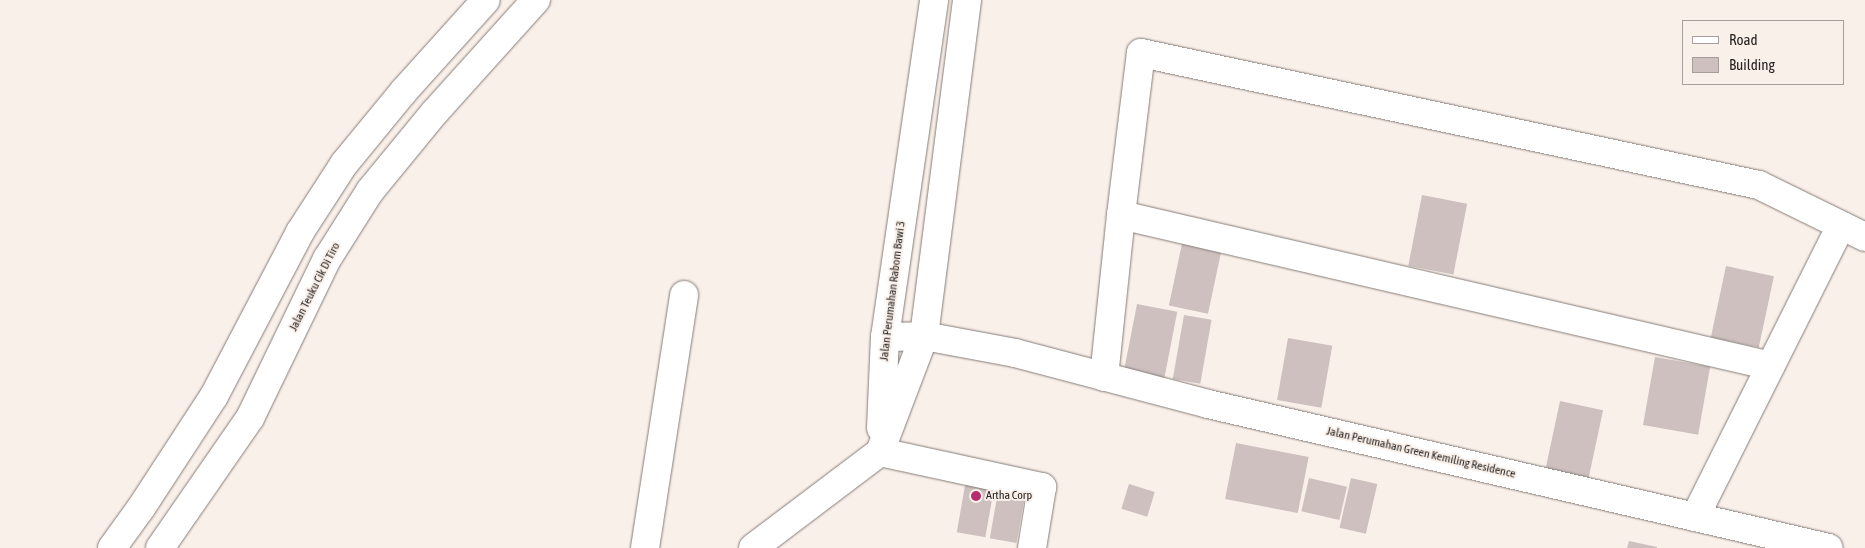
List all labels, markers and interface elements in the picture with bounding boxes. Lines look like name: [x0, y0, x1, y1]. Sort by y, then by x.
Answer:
legend: [1682, 20, 1845, 85]
text: Road: [1729, 31, 1758, 48]
text: Building: [1729, 56, 1775, 73]
street label: Jalan Perumahan Rabom Bawi 3: [877, 220, 909, 362]
street label: Jalan Teuku Cik Di Tiro: [286, 240, 344, 334]
street label: Jalan Perumahan Green Kemiling Residence: [1325, 424, 1517, 482]
place label: Artha Corp: [986, 489, 1032, 503]
marker: Artha Corp: [970, 490, 982, 502]

